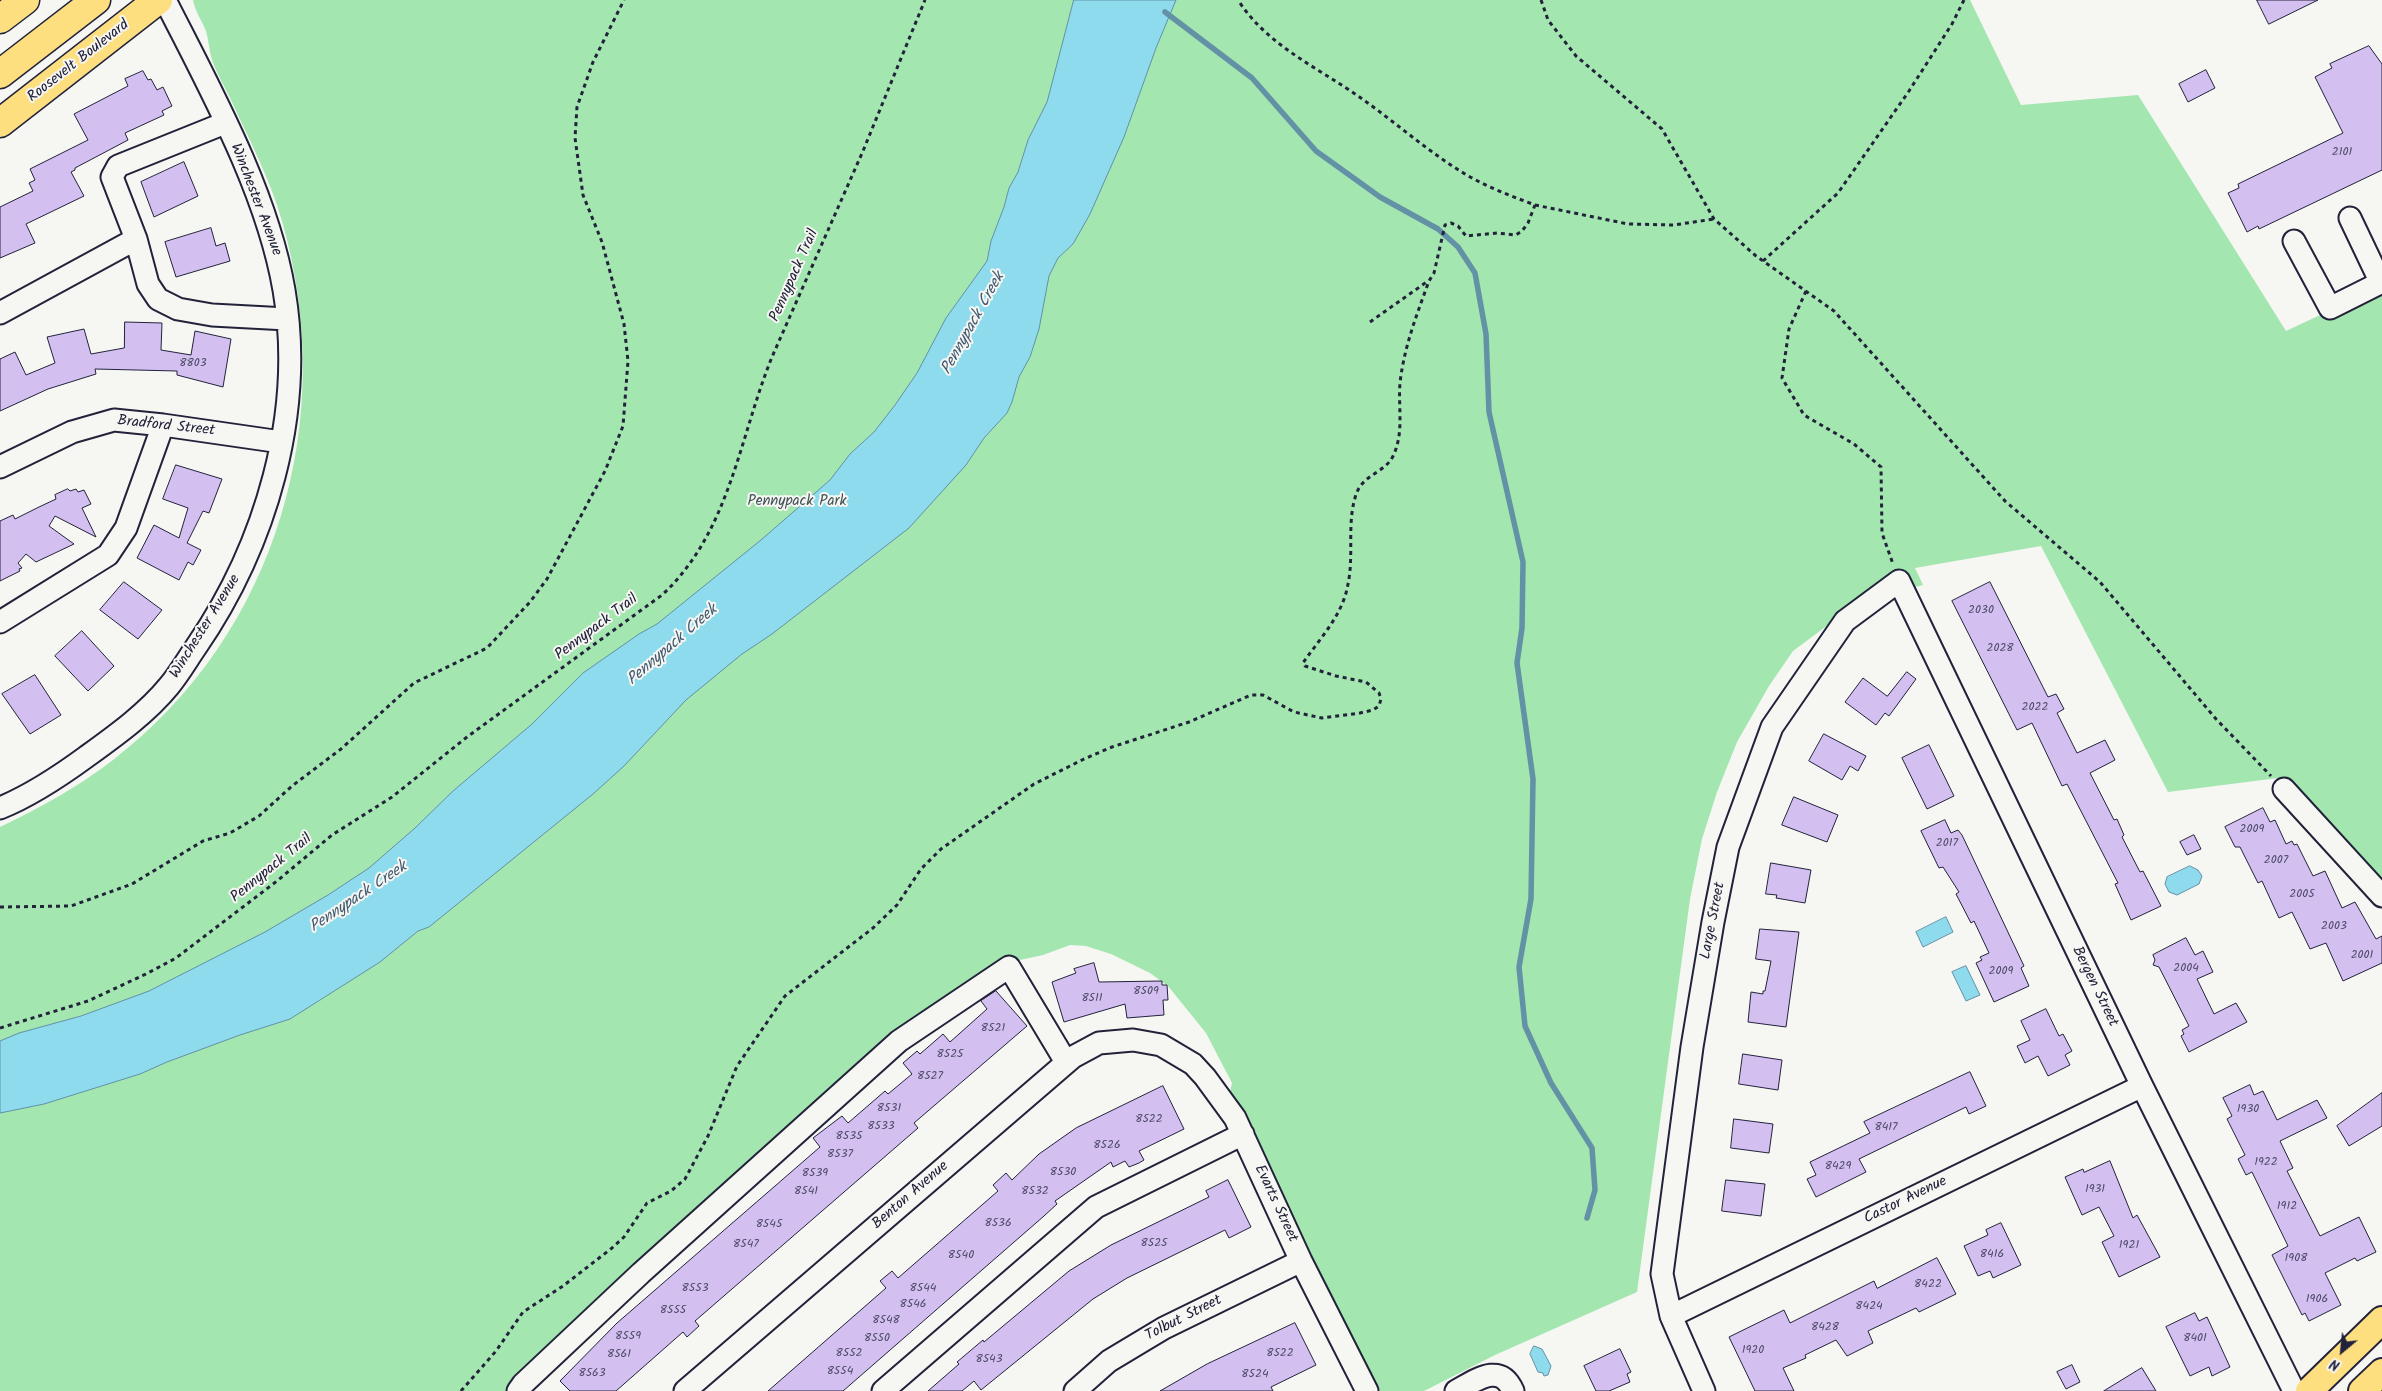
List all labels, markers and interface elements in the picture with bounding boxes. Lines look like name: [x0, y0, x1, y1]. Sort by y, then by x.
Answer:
street label: Roosevelt Boulevard: [25, 17, 133, 107]
street label: Winchester Avenue: [225, 141, 285, 259]
house number: 2101: [2332, 146, 2352, 160]
street label: Pennypack Trail: [767, 227, 823, 325]
water label: Pennypack Creek: [938, 270, 1010, 378]
house number: 8803: [179, 357, 207, 371]
street label: Bradford Street: [116, 413, 216, 441]
park label: Pennypack Park: [747, 493, 847, 511]
street label: Winchester Avenue: [167, 572, 245, 682]
street label: Pennypack Trail: [552, 591, 642, 665]
water label: Pennypack Creek: [624, 602, 722, 690]
house number: 2030: [1968, 604, 1994, 618]
house number: 2028: [1986, 642, 2014, 656]
house number: 2022: [2022, 701, 2048, 715]
house number: 2009: [2240, 823, 2264, 837]
street label: Pennypack Trail: [228, 831, 316, 907]
house number: 2017: [1936, 837, 1958, 851]
house number: 2007: [2264, 854, 2288, 868]
water label: Pennypack Creek: [307, 858, 411, 938]
street label: Large Street: [1698, 881, 1730, 961]
house number: 2005: [2289, 888, 2315, 902]
house number: 2003: [2321, 920, 2347, 934]
street label: Bergen Street: [2067, 944, 2121, 1030]
house number: 2001: [2351, 949, 2373, 963]
house number: 2004: [2173, 962, 2199, 976]
house number: 2009: [1989, 965, 2013, 979]
house number: 8509: [1133, 985, 1159, 999]
house number: 8511: [1081, 992, 1103, 1006]
house number: 8521: [981, 1022, 1005, 1036]
house number: 8525: [936, 1048, 964, 1062]
house number: 8527: [917, 1070, 943, 1084]
house number: 8531: [877, 1102, 901, 1116]
house number: 1930: [2237, 1103, 2259, 1117]
house number: 8522: [1135, 1113, 1163, 1127]
house number: 8533: [867, 1120, 895, 1134]
house number: 8417: [1874, 1121, 1898, 1135]
house number: 8535: [836, 1130, 862, 1144]
house number: 8526: [1093, 1139, 1121, 1153]
house number: 8537: [827, 1148, 853, 1162]
house number: 1922: [2254, 1156, 2278, 1170]
street label: Benton Avenue: [869, 1158, 953, 1234]
house number: 8429: [1825, 1160, 1851, 1174]
street label: Evarts Street: [1249, 1162, 1301, 1246]
house number: 8530: [1050, 1166, 1076, 1180]
house number: 8539: [802, 1167, 828, 1181]
street label: Castor Avenue: [1862, 1173, 1950, 1229]
house number: 1931: [2085, 1183, 2105, 1197]
house number: 8541: [794, 1185, 818, 1199]
house number: 8532: [1021, 1185, 1049, 1199]
house number: 1912: [2277, 1200, 2297, 1214]
house number: 8536: [984, 1217, 1012, 1231]
house number: 8545: [756, 1218, 782, 1232]
house number: 8525: [1140, 1237, 1168, 1251]
house number: 8547: [733, 1238, 759, 1252]
house number: 1921: [2119, 1239, 2139, 1253]
house number: 8416: [1980, 1248, 2004, 1262]
house number: 8540: [948, 1249, 974, 1263]
house number: 1908: [2285, 1252, 2307, 1266]
house number: 8422: [1914, 1278, 1942, 1292]
house number: 8553: [682, 1282, 708, 1296]
house number: 8544: [910, 1282, 936, 1296]
street label: Tolbut Street: [1143, 1292, 1225, 1346]
house number: 1906: [2306, 1293, 2328, 1307]
house number: 8546: [900, 1298, 926, 1312]
house number: 8424: [1855, 1300, 1883, 1314]
house number: 8555: [660, 1304, 686, 1318]
house number: 8548: [872, 1314, 900, 1328]
house number: 8428: [1811, 1321, 1839, 1335]
north arrow: [2317, 1326, 2367, 1376]
house number: 8559: [615, 1330, 641, 1344]
house number: 8550: [864, 1332, 890, 1346]
house number: 8401: [2183, 1332, 2207, 1346]
house number: 1920: [1742, 1344, 1764, 1358]
house number: 8552: [835, 1347, 863, 1361]
house number: 8522: [1266, 1347, 1294, 1361]
house number: 8561: [607, 1348, 631, 1362]
text: N: [2326, 1352, 2344, 1376]
house number: 8543: [975, 1353, 1003, 1367]
house number: 8554: [827, 1365, 853, 1379]
house number: 8563: [578, 1367, 606, 1381]
house number: 8524: [1241, 1368, 1269, 1382]

